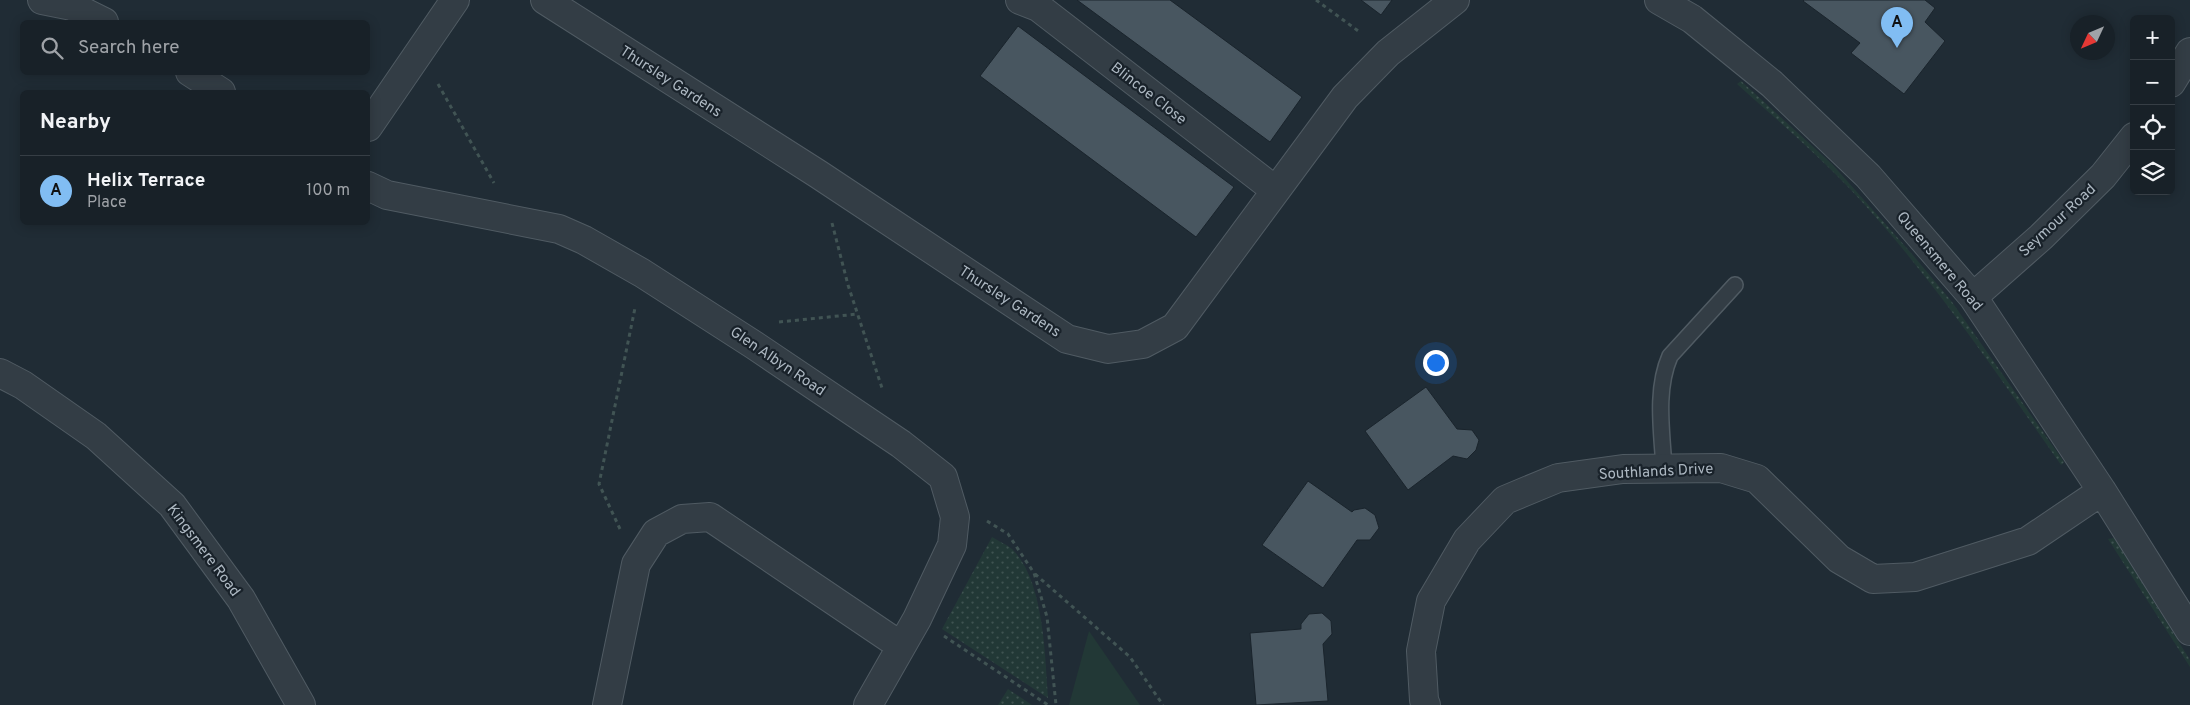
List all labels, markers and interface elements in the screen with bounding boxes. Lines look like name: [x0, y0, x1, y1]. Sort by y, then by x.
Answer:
pin: A: [1881, 7, 1913, 48]
north arrow: [2070, 15, 2115, 60]
map controls: [2130, 15, 2175, 195]
button: +: [2130, 15, 2175, 60]
search box: [20, 20, 370, 75]
icon: search: [38, 34, 66, 62]
text: Search here: [78, 36, 180, 60]
street label: Thursley Gardens: [616, 42, 725, 122]
street label: Blincoe Close: [1106, 59, 1190, 130]
button: −: [2130, 60, 2175, 105]
button: locate: [2130, 105, 2175, 150]
text: Nearby: [40, 109, 111, 136]
button: layers: [2130, 150, 2175, 195]
text: Helix Terrace: [87, 169, 205, 193]
text: A: [50, 181, 62, 201]
text: 100 m: [306, 181, 350, 201]
street label: Seymour Road: [2016, 181, 2101, 262]
text: Place: [87, 193, 127, 213]
street label: Queensmere Road: [1892, 208, 1986, 316]
street label: Thursley Gardens: [955, 262, 1064, 342]
street label: Glen Albyn Road: [726, 323, 829, 401]
your location: [1423, 350, 1449, 376]
street label: Southlands Drive: [1598, 460, 1714, 485]
street label: Kingsmere Road: [162, 501, 244, 601]

